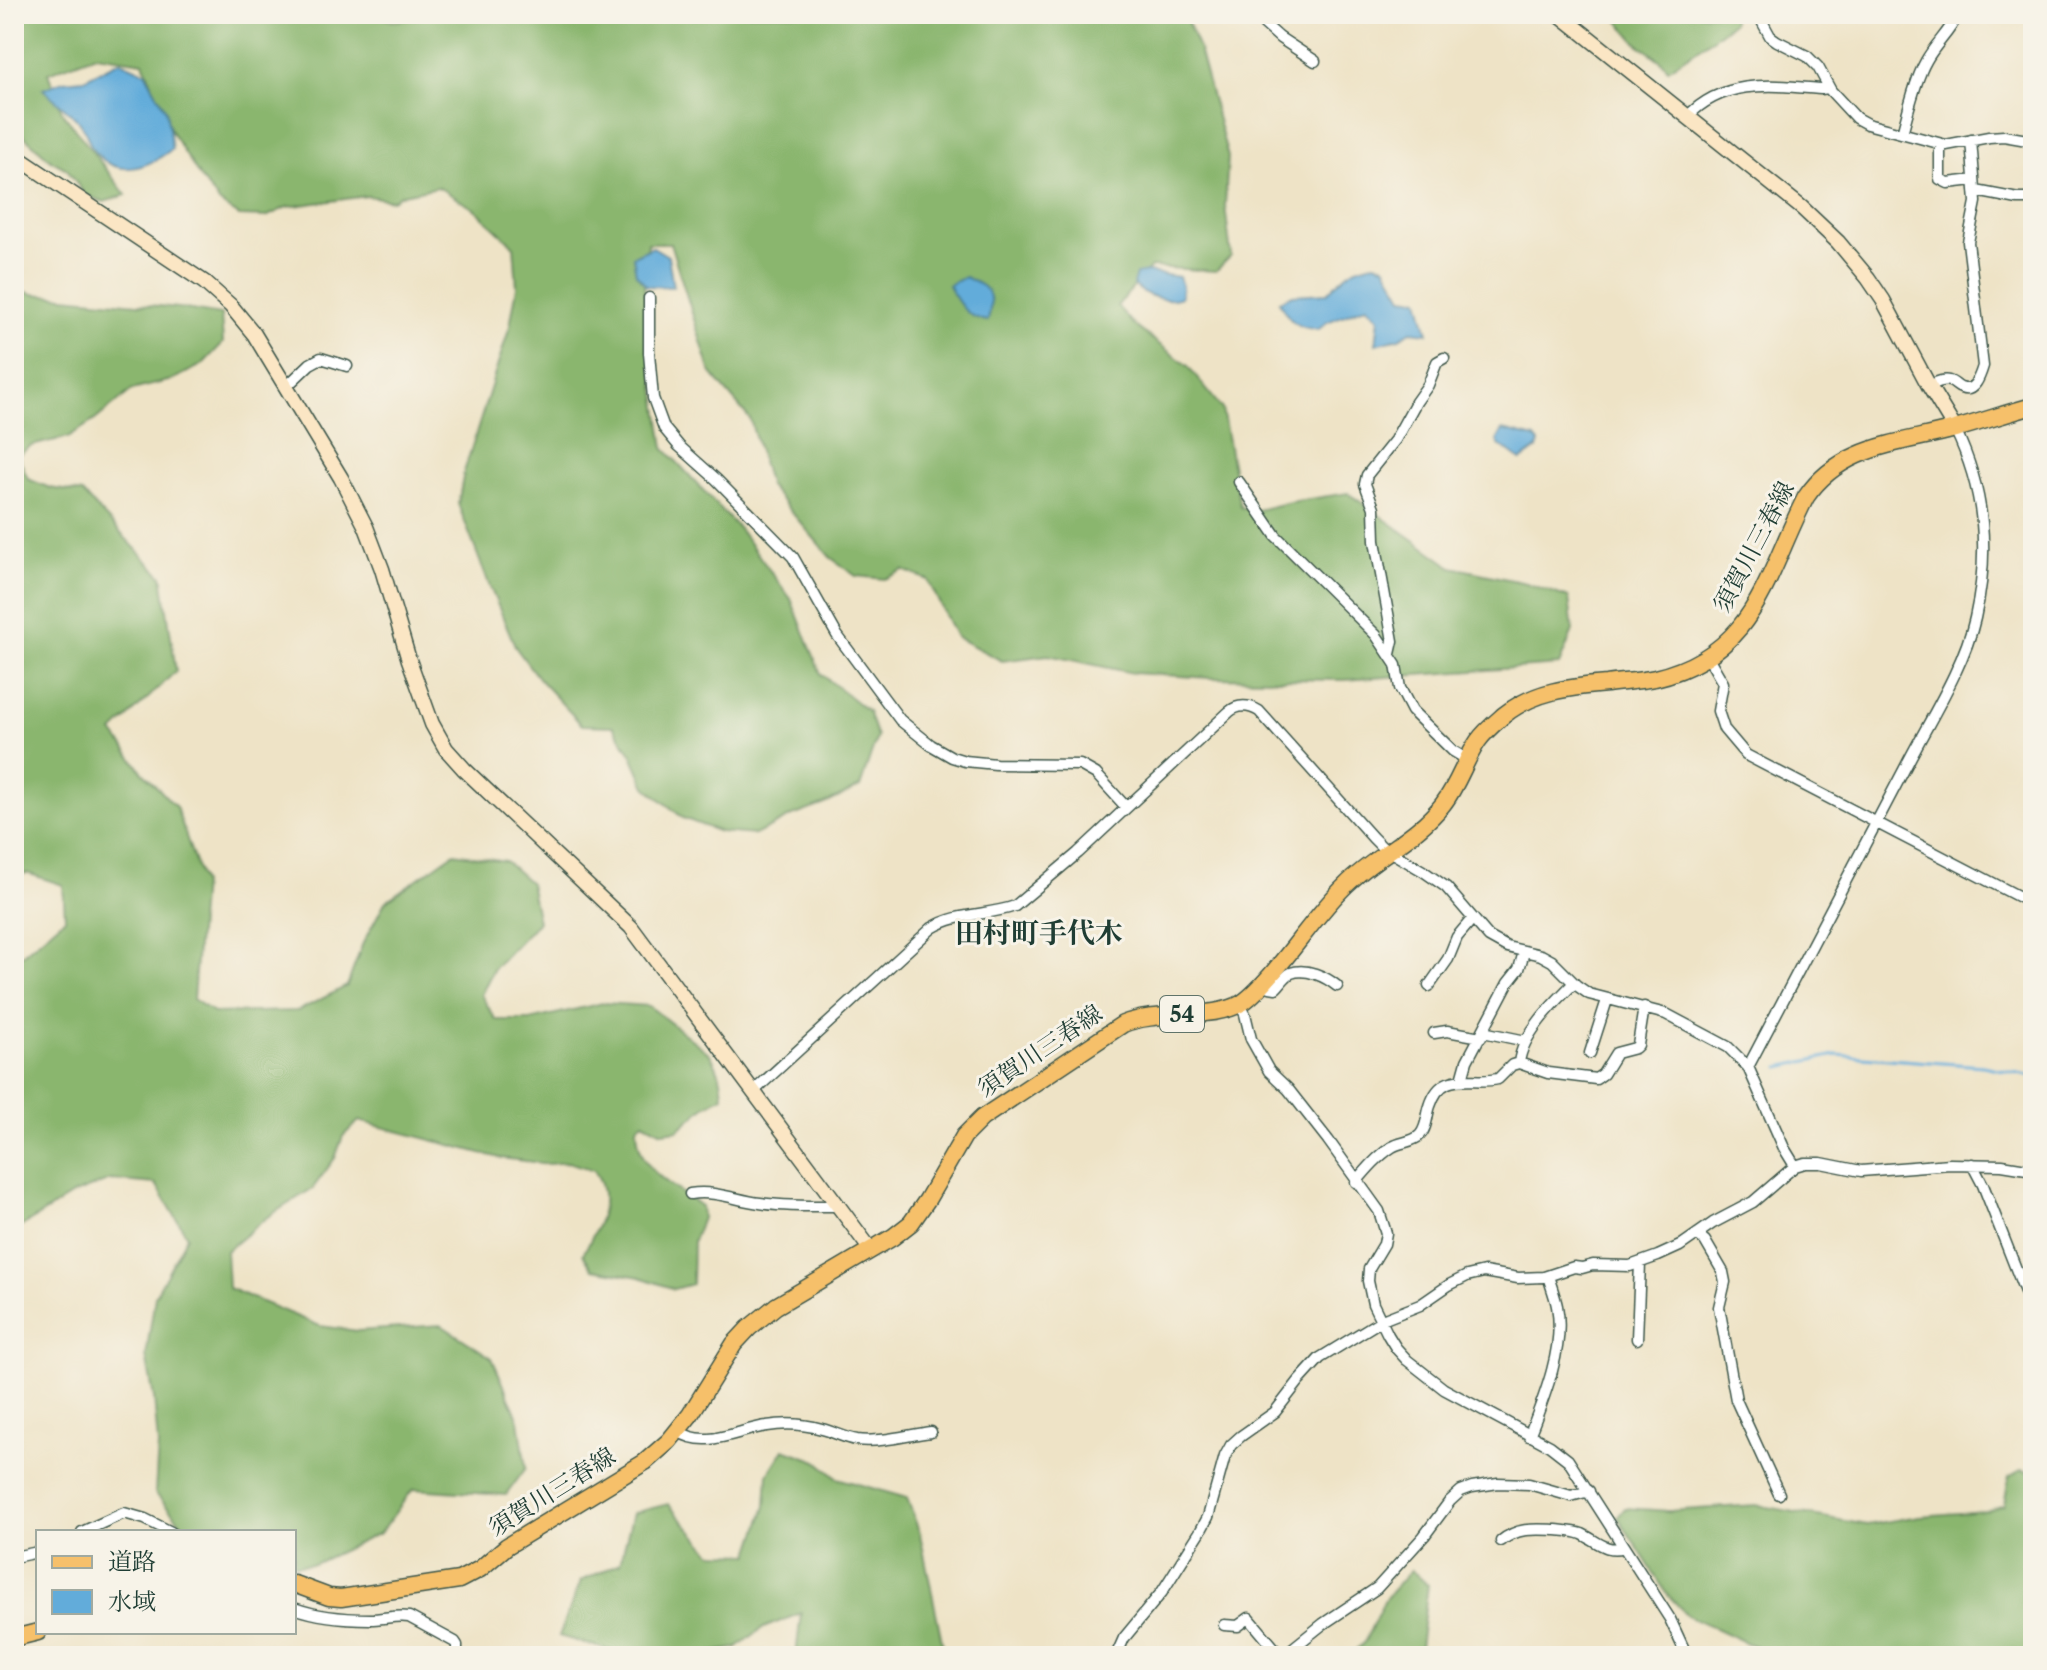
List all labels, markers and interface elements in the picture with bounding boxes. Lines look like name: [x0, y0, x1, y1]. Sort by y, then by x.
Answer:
street label: 須賀川三春線: [1707, 476, 1800, 617]
district label: 田村町手代木: [955, 916, 1123, 950]
road number: 54: [1160, 996, 1204, 1032]
street label: 須賀川三春線: [972, 998, 1108, 1103]
street label: 須賀川三春線: [483, 1441, 620, 1542]
legend: [36, 1530, 296, 1634]
text: 道路: [108, 1547, 156, 1576]
text: 水域: [108, 1587, 156, 1616]

